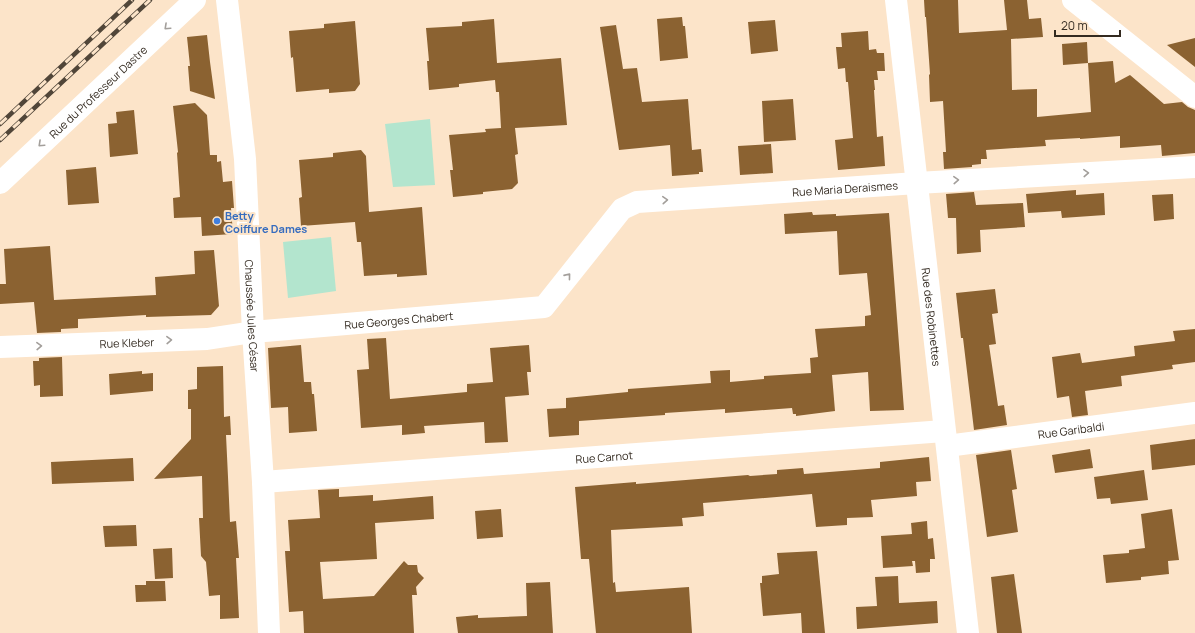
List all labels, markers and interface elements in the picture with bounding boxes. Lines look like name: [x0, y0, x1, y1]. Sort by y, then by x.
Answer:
scale bar: [1055, 12, 1120, 38]
text: 20 m: [1061, 17, 1088, 34]
one-way arrow: [164, 22, 172, 29]
street label: Rue du Professeur Dastre: [45, 41, 150, 141]
one-way arrow: [38, 139, 46, 147]
one-way arrow: [1083, 169, 1089, 178]
one-way arrow: [953, 176, 959, 185]
street label: Rue Maria Deraismes: [792, 177, 899, 199]
one-way arrow: [662, 195, 668, 204]
place label: Betty Coiffure Dames: [225, 208, 307, 236]
marker: Betty Coiffure Dames: [212, 216, 222, 226]
street label: Chaussée Jules César: [242, 259, 263, 373]
street label: Rue des Robinettes: [919, 267, 945, 367]
one-way arrow: [564, 274, 571, 281]
street label: Rue Georges Chabert: [344, 307, 454, 332]
street label: Rue Kleber: [99, 334, 155, 351]
one-way arrow: [166, 336, 172, 345]
one-way arrow: [36, 341, 42, 350]
street label: Rue Garibaldi: [1037, 418, 1105, 441]
street label: Rue Carnot: [575, 447, 633, 466]

